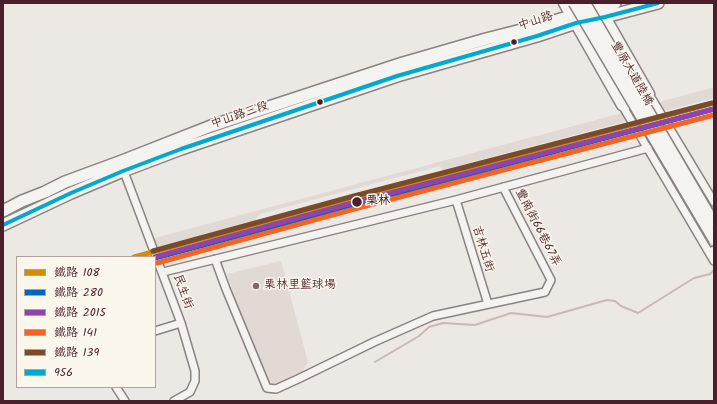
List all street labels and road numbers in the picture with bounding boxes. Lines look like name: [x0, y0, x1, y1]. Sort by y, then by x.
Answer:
street label: 中山路: [517, 10, 555, 34]
street label: 豐原大道陸橋: [607, 39, 655, 109]
street label: 中山路三段: [209, 99, 271, 133]
street label: 豐南街66巷67弄: [511, 187, 563, 269]
street label: 吉林五街: [468, 224, 496, 274]
street label: 民生街: [169, 273, 195, 311]

